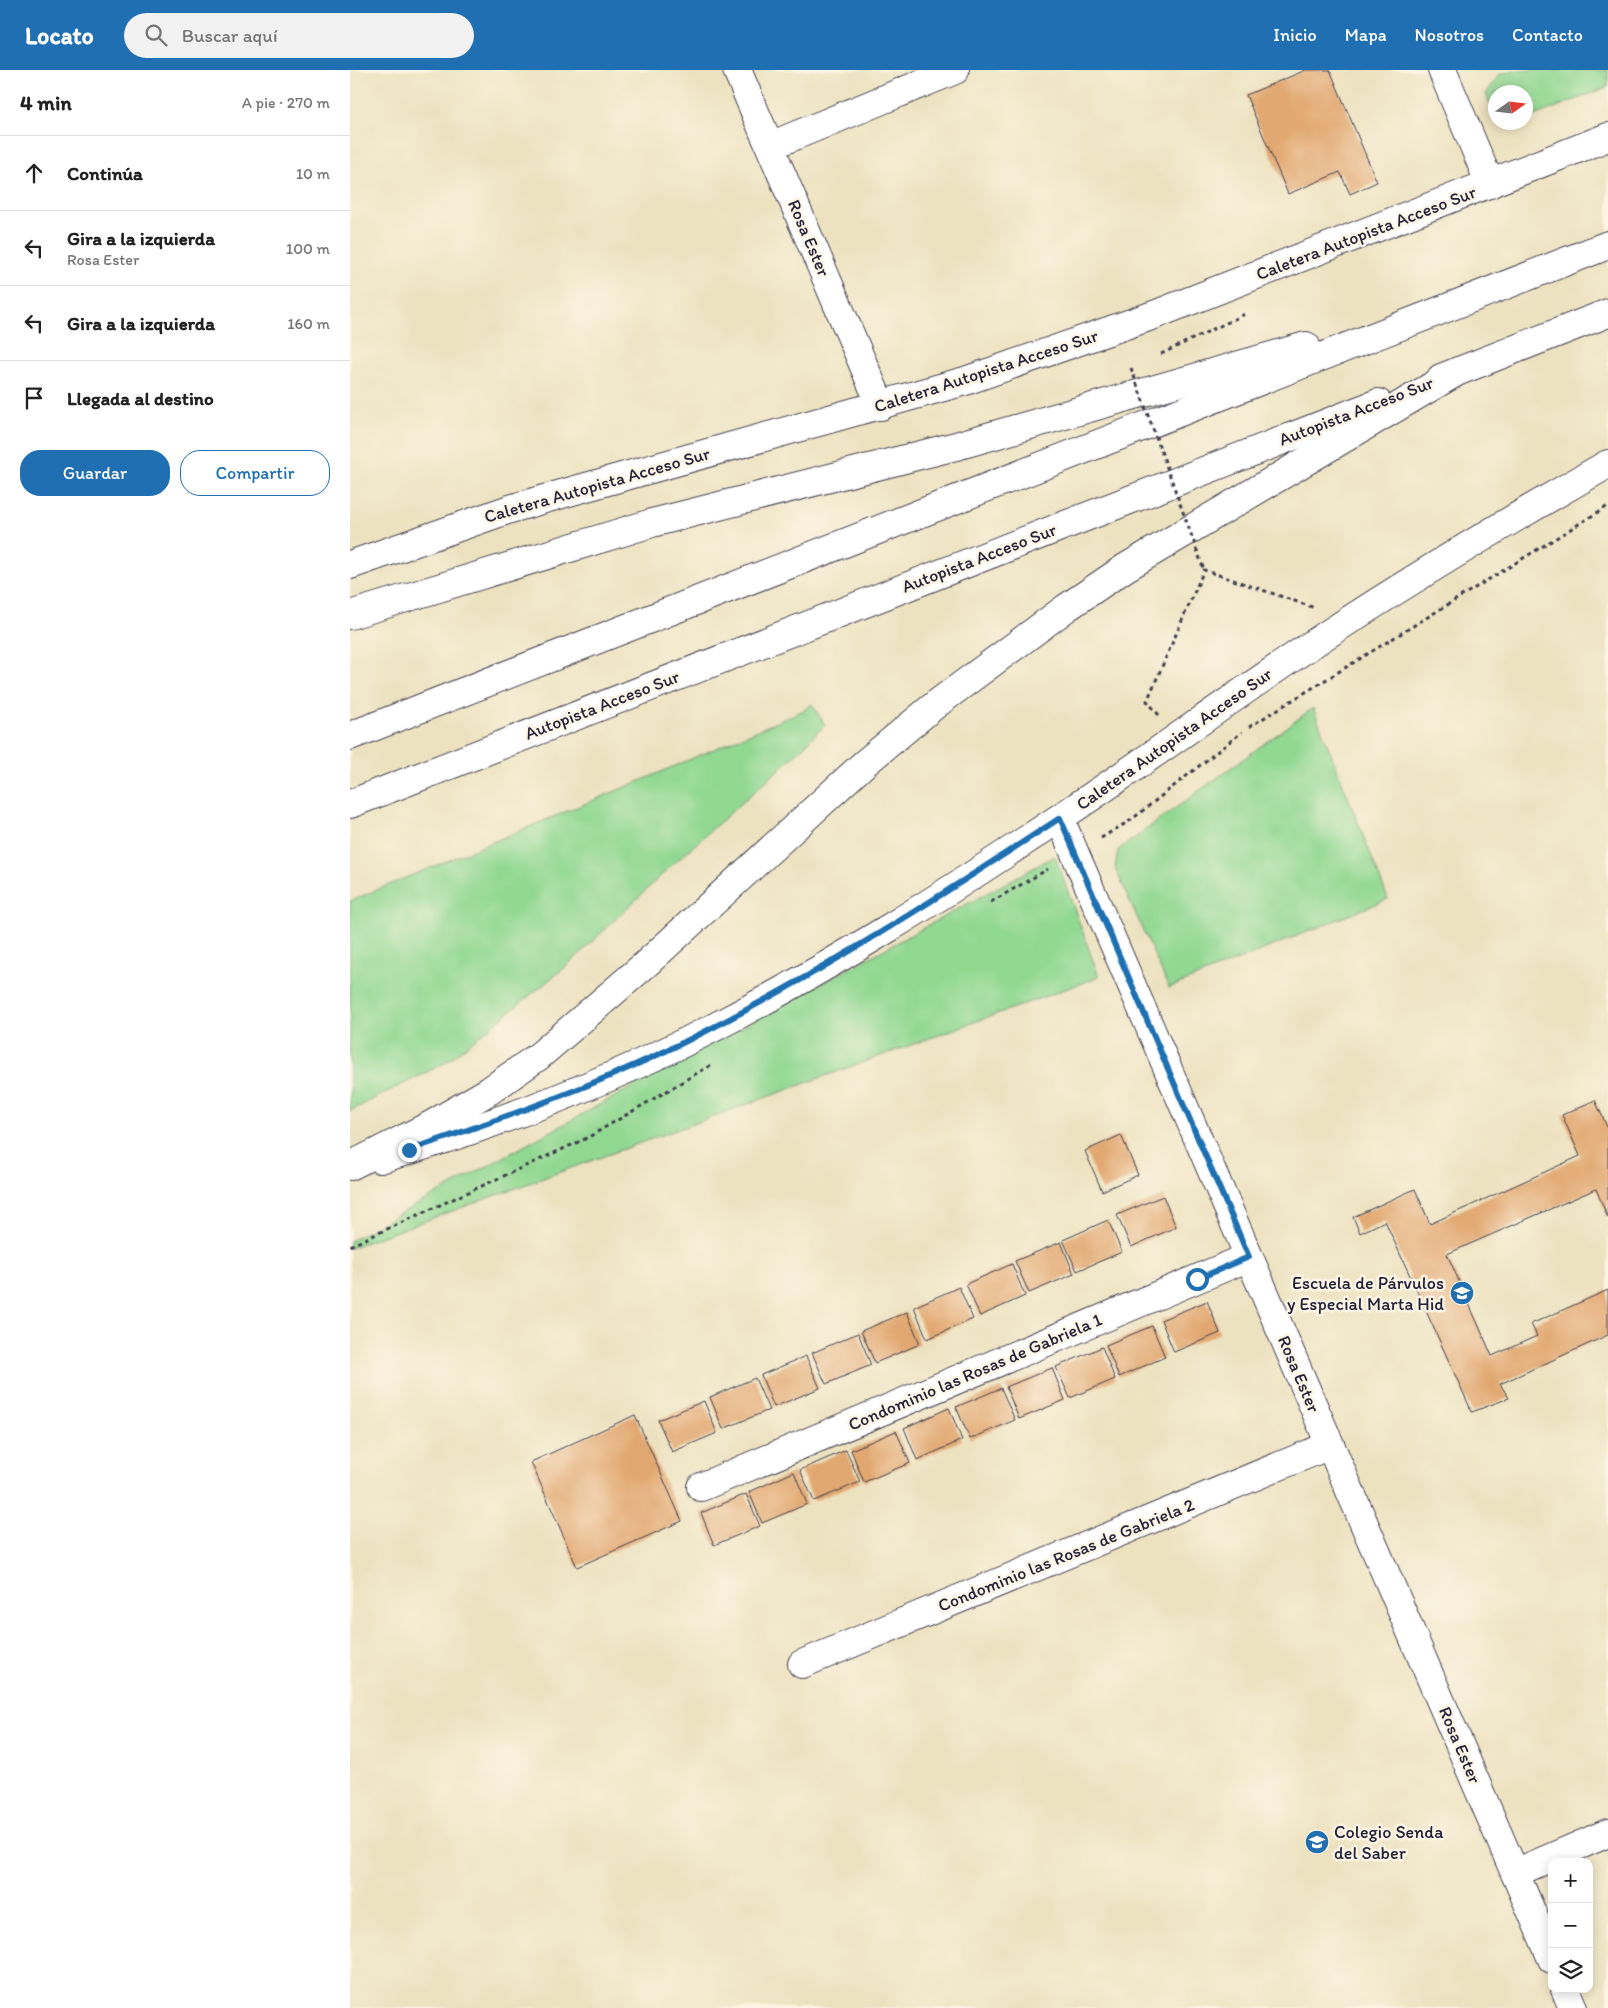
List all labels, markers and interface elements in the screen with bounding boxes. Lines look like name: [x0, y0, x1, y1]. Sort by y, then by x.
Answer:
search box: [124, 13, 474, 58]
text: Locato: [25, 21, 94, 50]
icon: search: [142, 21, 170, 49]
text: Buscar aquí: [182, 24, 278, 47]
text: Inicio: [1273, 24, 1317, 46]
text: Mapa: [1345, 24, 1387, 46]
text: Nosotros: [1415, 24, 1484, 46]
text: Contacto: [1512, 24, 1583, 46]
north arrow: [1488, 85, 1533, 130]
text: 4 min: [20, 90, 72, 115]
text: A pie · 270 m: [242, 93, 330, 112]
icon: ahead: [20, 159, 48, 187]
text: Continúa: [67, 162, 143, 185]
text: 10 m: [296, 164, 330, 183]
street label: Caletera Autopista Acceso Sur: [1253, 181, 1479, 285]
street label: Rosa Ester: [783, 196, 835, 281]
text: Gira a la izquierda: [67, 227, 215, 250]
icon: left: [20, 234, 48, 262]
text: 100 m: [286, 239, 330, 258]
text: Rosa Ester: [67, 250, 139, 269]
icon: left: [20, 309, 48, 337]
text: Gira a la izquierda: [67, 312, 215, 335]
text: 160 m: [287, 314, 330, 333]
street label: Caletera Autopista Acceso Sur: [871, 324, 1101, 418]
street label: Autopista Acceso Sur: [1276, 371, 1437, 451]
icon: arrive: [20, 384, 48, 412]
text: Llegada al destino: [67, 387, 214, 410]
street label: Caletera Autopista Acceso Sur: [482, 442, 713, 528]
button: Guardar: [20, 450, 170, 496]
button: Compartir: [180, 450, 330, 496]
street label: Autopista Acceso Sur: [899, 518, 1060, 598]
street label: Caletera Autopista Acceso Sur: [1072, 663, 1276, 815]
street label: Autopista Acceso Sur: [522, 665, 683, 745]
route end: [398, 1139, 421, 1162]
route start: [1186, 1268, 1209, 1291]
place label: Escuela de Párvulos y Especial Marta Hid: [1287, 1272, 1444, 1315]
school or university icon: Escuela de Párvulos y Especial Marta Hid: [1449, 1280, 1475, 1306]
street label: Condominio las Rosas de Gabriela 1: [845, 1308, 1105, 1436]
street label: Rosa Ester: [1273, 1332, 1325, 1417]
street label: Condominio las Rosas de Gabriela 2: [935, 1493, 1198, 1617]
street label: Rosa Ester: [1434, 1703, 1486, 1788]
place label: Colegio Senda del Saber: [1334, 1821, 1444, 1864]
school or university icon: Colegio Senda del Saber: [1304, 1829, 1330, 1855]
map controls: [1548, 1858, 1593, 1993]
button: +: [1548, 1858, 1593, 1903]
button: −: [1548, 1903, 1593, 1948]
button: layers: [1548, 1948, 1593, 1993]

